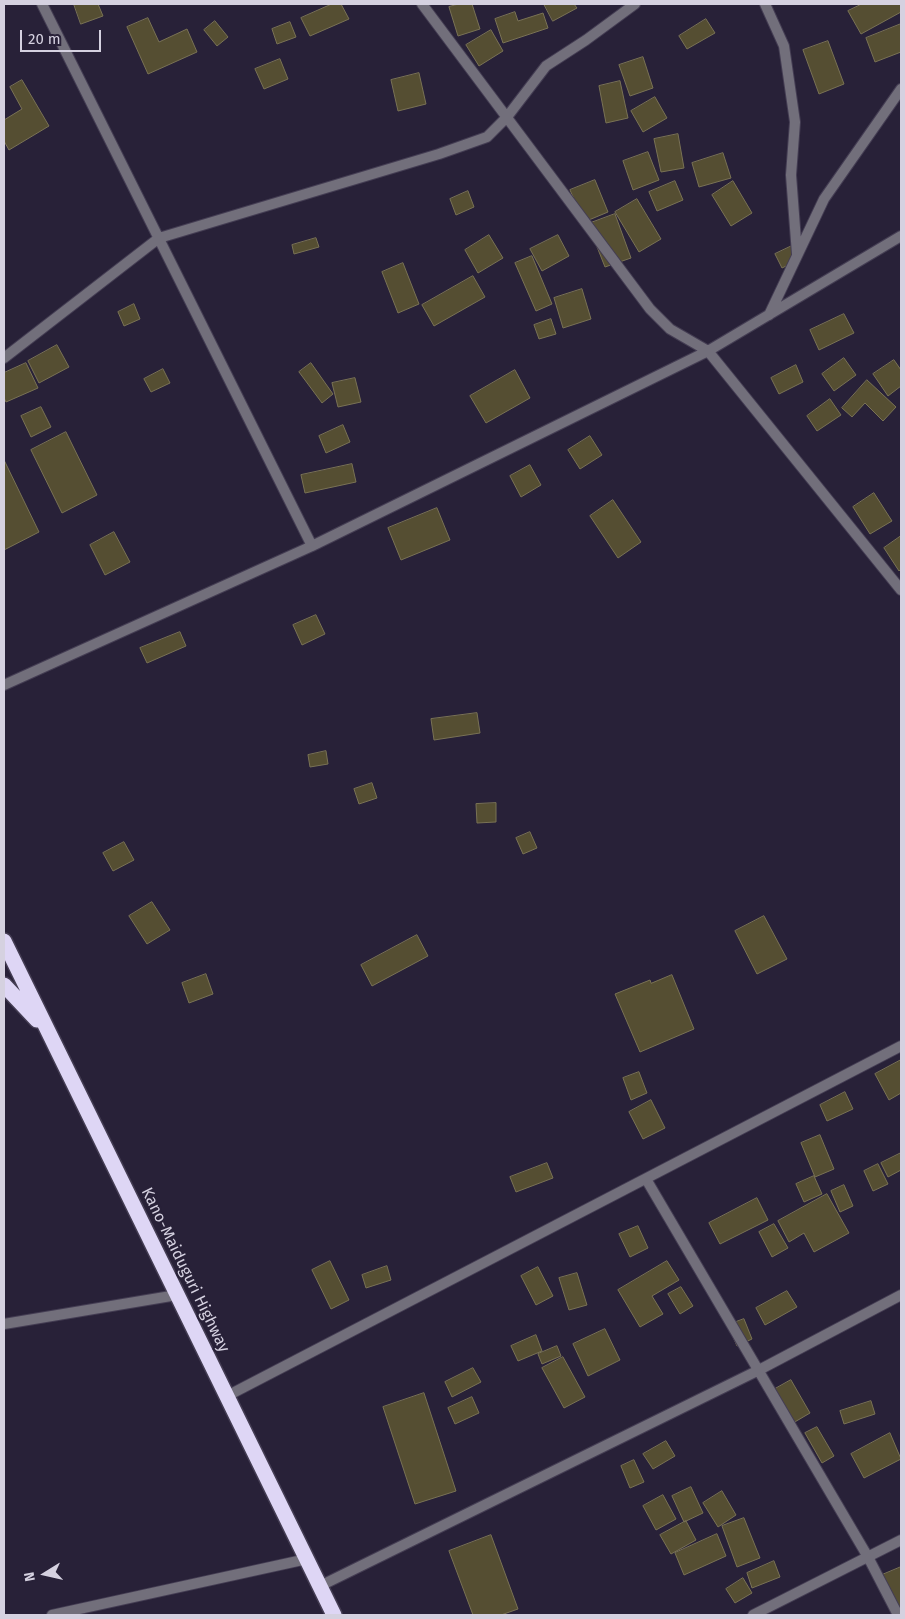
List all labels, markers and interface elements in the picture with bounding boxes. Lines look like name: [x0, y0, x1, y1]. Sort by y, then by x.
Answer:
scale bar: [22, 20, 104, 52]
text: 20 m: [28, 30, 61, 48]
street label: Kano-Maiduguri Highway: [137, 1185, 233, 1355]
north arrow: [20, 1549, 70, 1599]
text: N: [21, 1571, 39, 1583]

